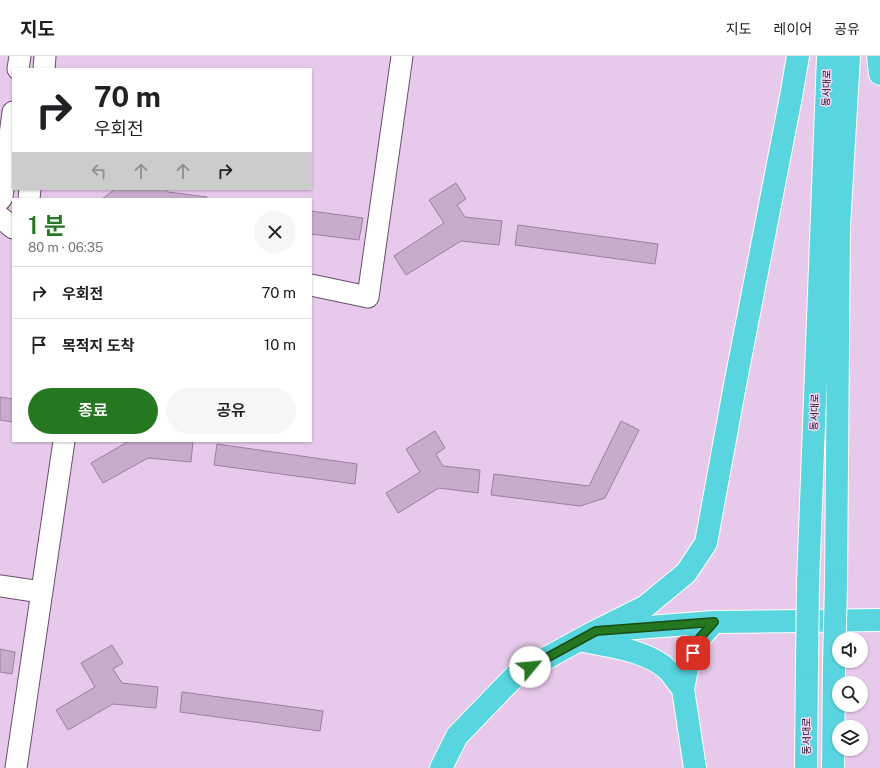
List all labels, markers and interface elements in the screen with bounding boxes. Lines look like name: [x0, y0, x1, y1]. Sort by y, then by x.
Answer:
text: 지도: [20, 18, 55, 40]
text: 지도: [726, 21, 752, 37]
text: 레이어: [774, 21, 812, 37]
text: 공유: [834, 21, 860, 37]
street label: 동서대로: [819, 69, 833, 107]
text: 70 m: [94, 80, 161, 113]
icon: right: [28, 84, 80, 136]
text: 우회전: [94, 118, 144, 139]
icon: left: [88, 160, 110, 182]
icon: ahead: [130, 160, 152, 182]
icon: ahead: [172, 160, 194, 182]
icon: right: [214, 160, 236, 182]
text: 1 분: [28, 211, 66, 239]
button: close: [254, 211, 296, 253]
text: 80 m · 06:35: [28, 240, 103, 255]
icon: right: [28, 282, 50, 304]
text: 70 m: [261, 284, 296, 301]
text: 우회전: [62, 285, 103, 302]
icon: arrive: [28, 334, 50, 356]
text: 10 m: [264, 336, 296, 353]
text: 목적지 도착: [62, 337, 134, 354]
button: 종료: [28, 388, 158, 434]
button: 공유: [166, 388, 296, 434]
street label: 동서대로: [807, 393, 821, 431]
map controls: [832, 632, 868, 756]
button: sound: [832, 632, 868, 668]
pin: [676, 636, 710, 670]
icon: arrive: [682, 642, 704, 664]
position arrow: [509, 646, 551, 688]
button: search: [832, 676, 868, 712]
street label: 동서대로: [800, 718, 812, 754]
button: layers: [832, 720, 868, 756]

